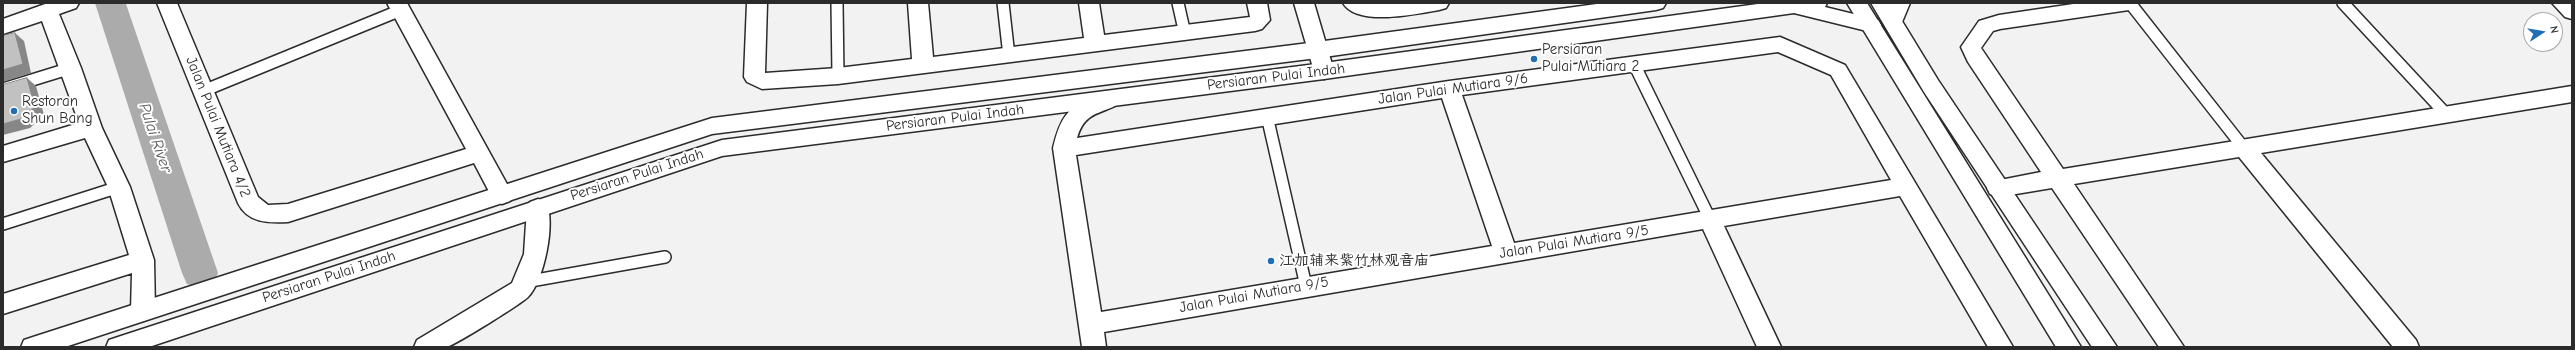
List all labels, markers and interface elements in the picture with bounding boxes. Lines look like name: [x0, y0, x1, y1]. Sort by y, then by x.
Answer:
north arrow: [2523, 12, 2563, 52]
text: N: [2547, 25, 2561, 34]
place label: Persiaran Pulai Mutiara 2: [1542, 41, 1639, 76]
street label: Jalan Pulai Mutiara 4/2: [182, 54, 254, 200]
marker: Persiaran Pulai Mutiara 2: [1529, 54, 1539, 64]
street label: Persiaran Pulai Indah: [1206, 60, 1346, 94]
street label: Jalan Pulai Mutiara 9/6: [1377, 70, 1529, 108]
place label: Restoran Shun Bang: [22, 93, 93, 128]
water label: Pulai River: [134, 101, 176, 175]
street label: Persiaran Pulai Indah: [885, 101, 1025, 135]
marker: Restoran Shun Bang: [9, 106, 19, 116]
street label: Persiaran Pulai Indah: [568, 145, 706, 205]
street label: Jalan Pulai Mutiara 9/5: [1498, 221, 1650, 263]
street label: Persiaran Pulai Indah: [260, 247, 398, 307]
place label: 江加辅来紫竹林观音庙: [1279, 252, 1429, 270]
marker: 江加辅来紫竹林观音庙: [1266, 256, 1276, 266]
street label: Jalan Pulai Mutiara 9/5: [1178, 273, 1330, 317]

